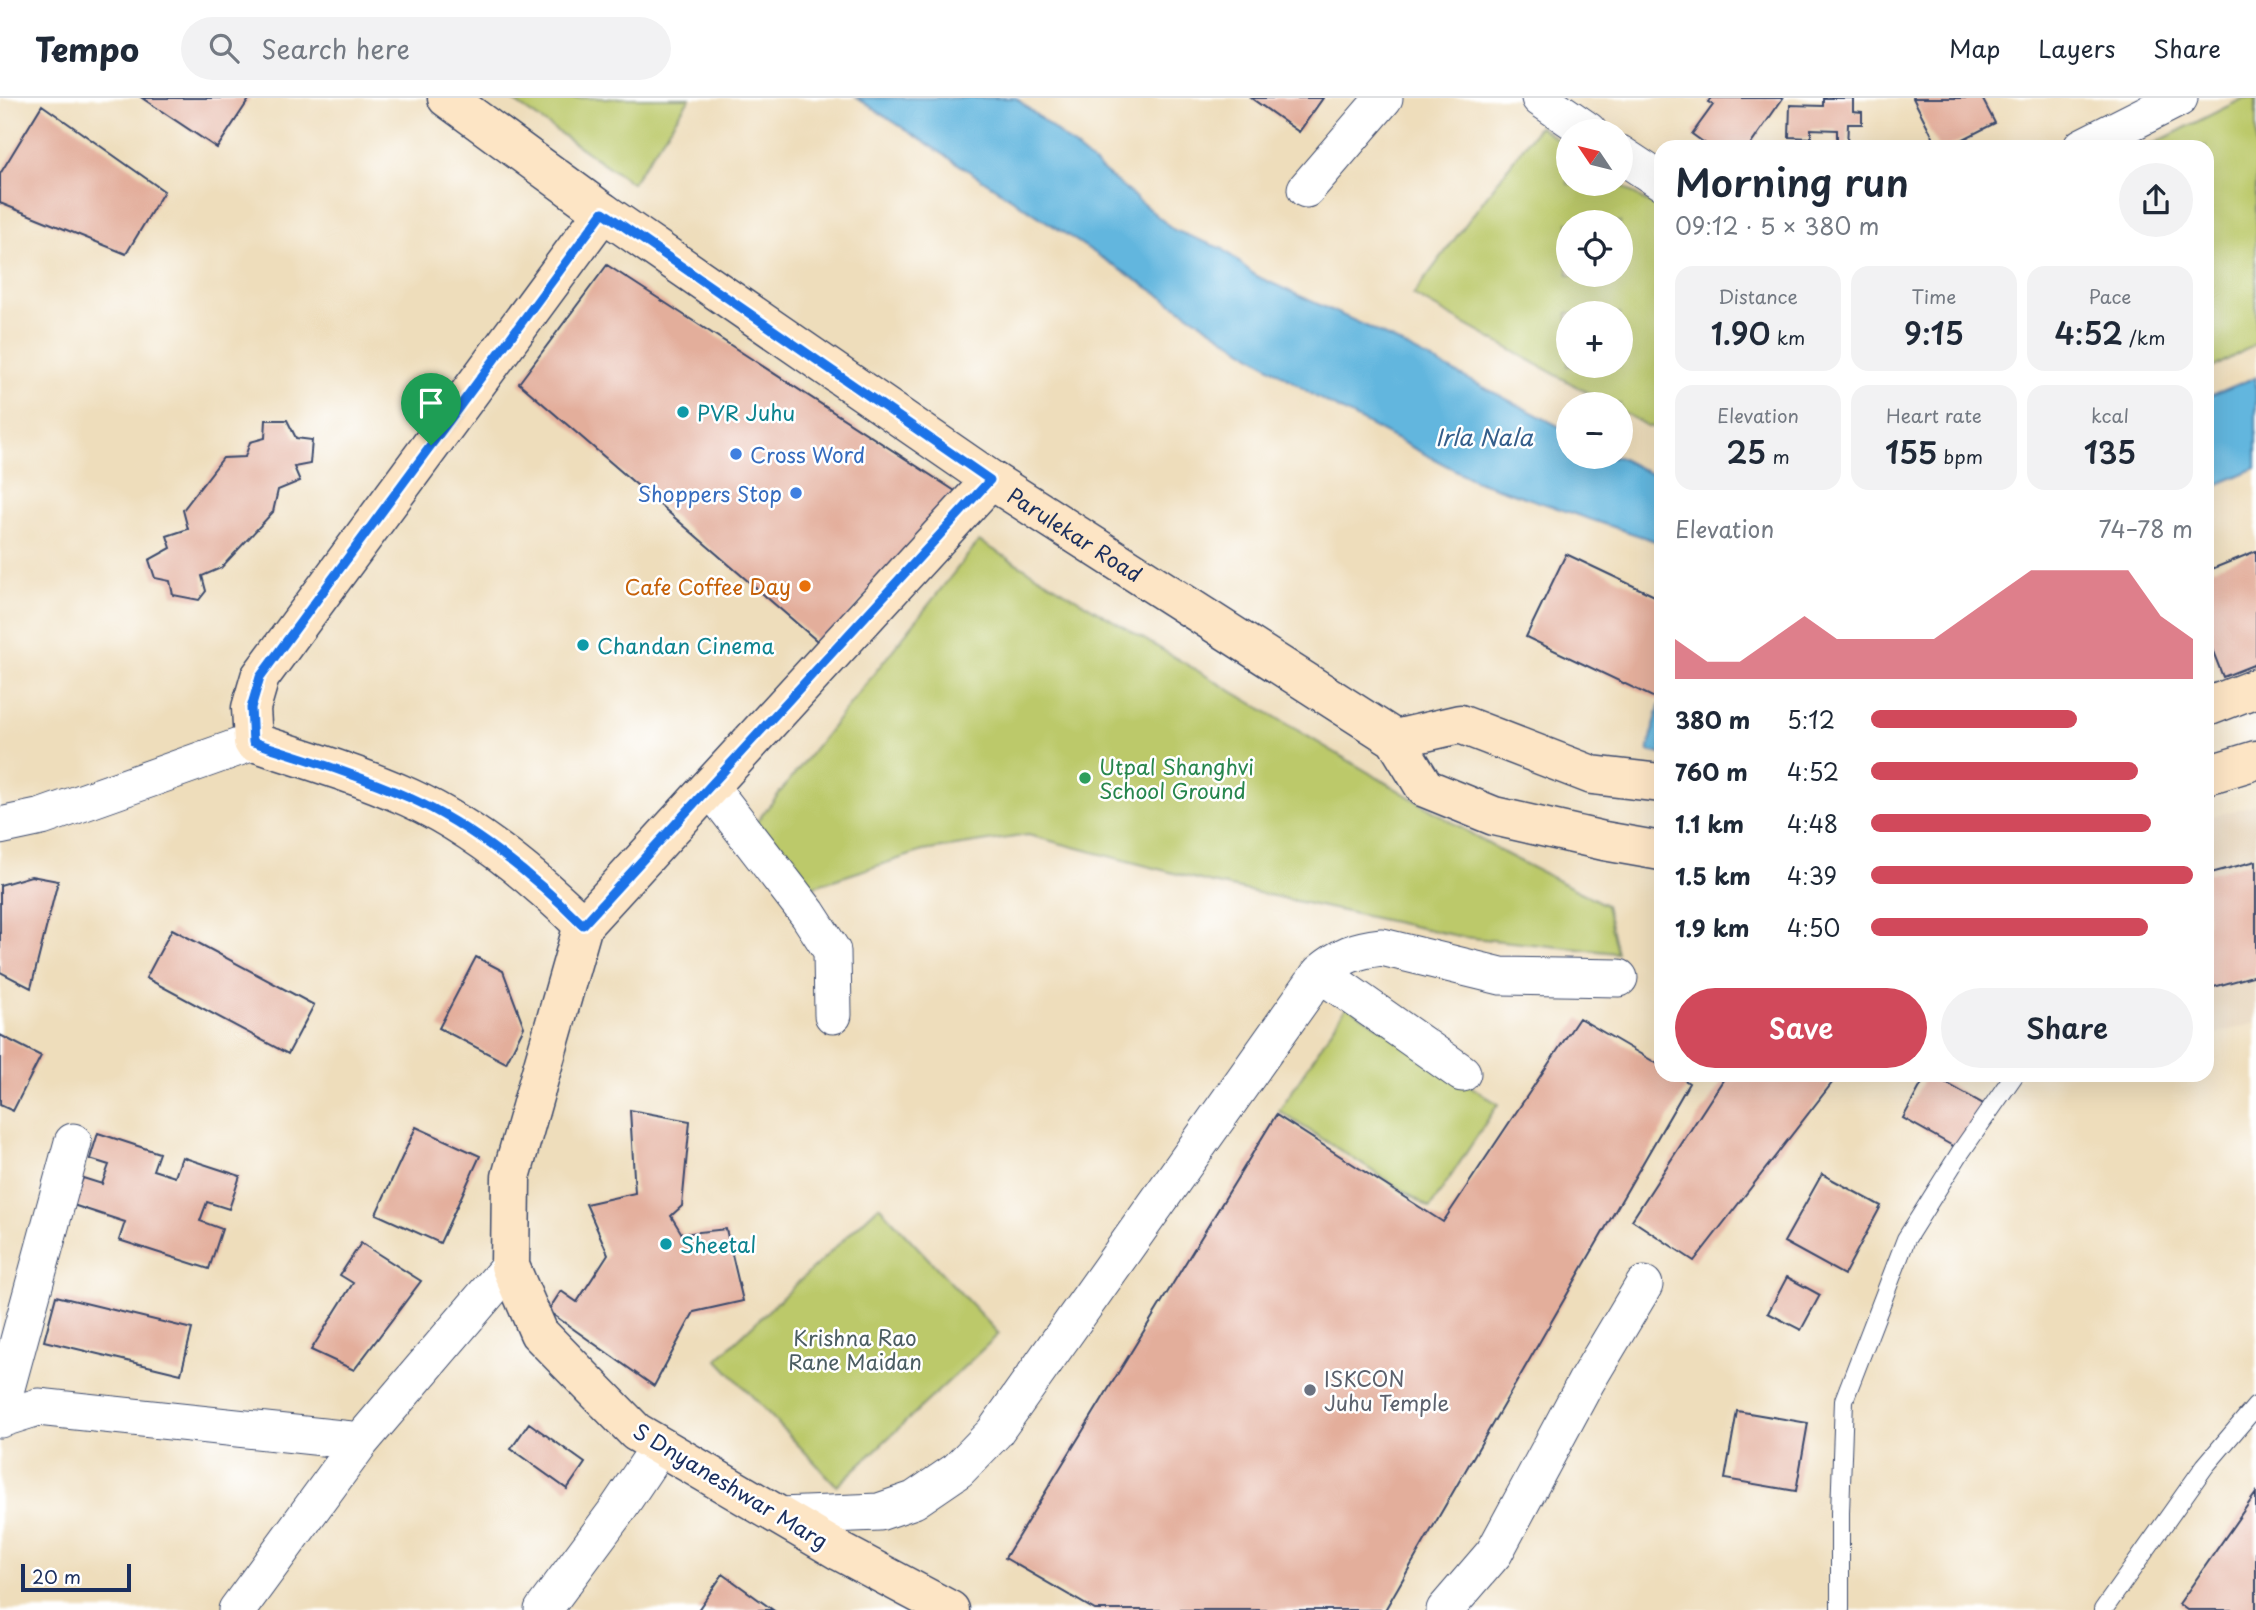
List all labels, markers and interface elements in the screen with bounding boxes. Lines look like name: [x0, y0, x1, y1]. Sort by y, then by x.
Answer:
search box: [181, 17, 671, 80]
text: Tempo: [35, 23, 139, 73]
icon: search: [205, 29, 243, 67]
text: Search here: [261, 29, 410, 68]
text: Map: [1949, 30, 2000, 66]
text: Layers: [2038, 30, 2115, 66]
text: Share: [2153, 30, 2221, 66]
north arrow: [1556, 119, 1633, 196]
map controls: [1556, 119, 1633, 469]
text: Morning run: [1675, 153, 1909, 210]
button: share: [2119, 163, 2193, 237]
text: 09:12 · 5 × 380 m: [1675, 208, 1879, 243]
button: locate: [1556, 210, 1633, 287]
text: Distance: [1718, 282, 1798, 310]
text: Time: [1912, 282, 1956, 310]
text: Pace: [2089, 282, 2131, 310]
button: +: [1556, 301, 1633, 378]
text: 1.90: [1711, 310, 1771, 355]
text: 9:15: [1904, 310, 1964, 355]
text: 4:52: [2055, 310, 2123, 355]
text: km: [1771, 323, 1805, 351]
text: /km: [2123, 323, 2165, 351]
pin: [401, 373, 461, 445]
icon: arrive: [412, 384, 450, 422]
button: −: [1556, 392, 1633, 469]
place label: PVR Juhu: [697, 396, 795, 428]
text: Elevation: [1717, 401, 1799, 429]
text: Heart rate: [1886, 401, 1982, 429]
text: kcal: [2091, 401, 2129, 429]
marker: PVR Juhu: [675, 404, 691, 420]
water label: Irla Nala: [1435, 419, 1533, 454]
text: 25: [1726, 429, 1766, 474]
text: 155: [1885, 429, 1937, 474]
text: 135: [2084, 429, 2136, 474]
place label: Cross Word: [750, 438, 865, 470]
text: m: [1766, 442, 1790, 470]
text: bpm: [1937, 442, 1983, 470]
marker: Cross Word: [728, 446, 744, 462]
place label: Shoppers Stop: [638, 477, 782, 509]
street label: Parulekar Road: [1002, 479, 1149, 589]
marker: Shoppers Stop: [788, 485, 804, 501]
text: Elevation: [1675, 511, 1774, 546]
text: 74–78 m: [2099, 511, 2193, 546]
place label: Cafe Coffee Day: [625, 570, 791, 602]
marker: Cafe Coffee Day: [797, 578, 813, 594]
place label: Chandan Cinema: [597, 629, 774, 661]
marker: Chandan Cinema: [575, 637, 591, 653]
text: 380 m: [1675, 702, 1750, 737]
text: 5:12: [1787, 702, 1835, 737]
place label: Utpal Shanghvi School Ground: [1099, 750, 1254, 806]
text: 760 m: [1675, 754, 1748, 789]
text: 4:52: [1787, 754, 1839, 789]
marker: Utpal Shanghvi School Ground: [1077, 770, 1093, 786]
text: 1.1 km: [1675, 806, 1744, 841]
text: 4:48: [1787, 806, 1838, 841]
text: 1.5 km: [1675, 858, 1751, 893]
text: 4:39: [1787, 858, 1837, 893]
text: 1.9 km: [1675, 910, 1749, 945]
text: 4:50: [1787, 910, 1840, 945]
button: Save: [1675, 988, 1927, 1068]
button: Share: [1941, 988, 2193, 1068]
place label: Sheetal: [680, 1228, 756, 1260]
marker: Sheetal: [658, 1236, 674, 1252]
park label: Krishna Rao Rane Maidan: [788, 1321, 922, 1377]
place label: ISKCON Juhu Temple: [1324, 1362, 1449, 1418]
marker: ISKCON Juhu Temple: [1302, 1382, 1318, 1398]
street label: S Dnyaneshwar Marg: [628, 1414, 834, 1556]
scale bar: [21, 1561, 131, 1593]
text: 20 m: [32, 1562, 81, 1590]

